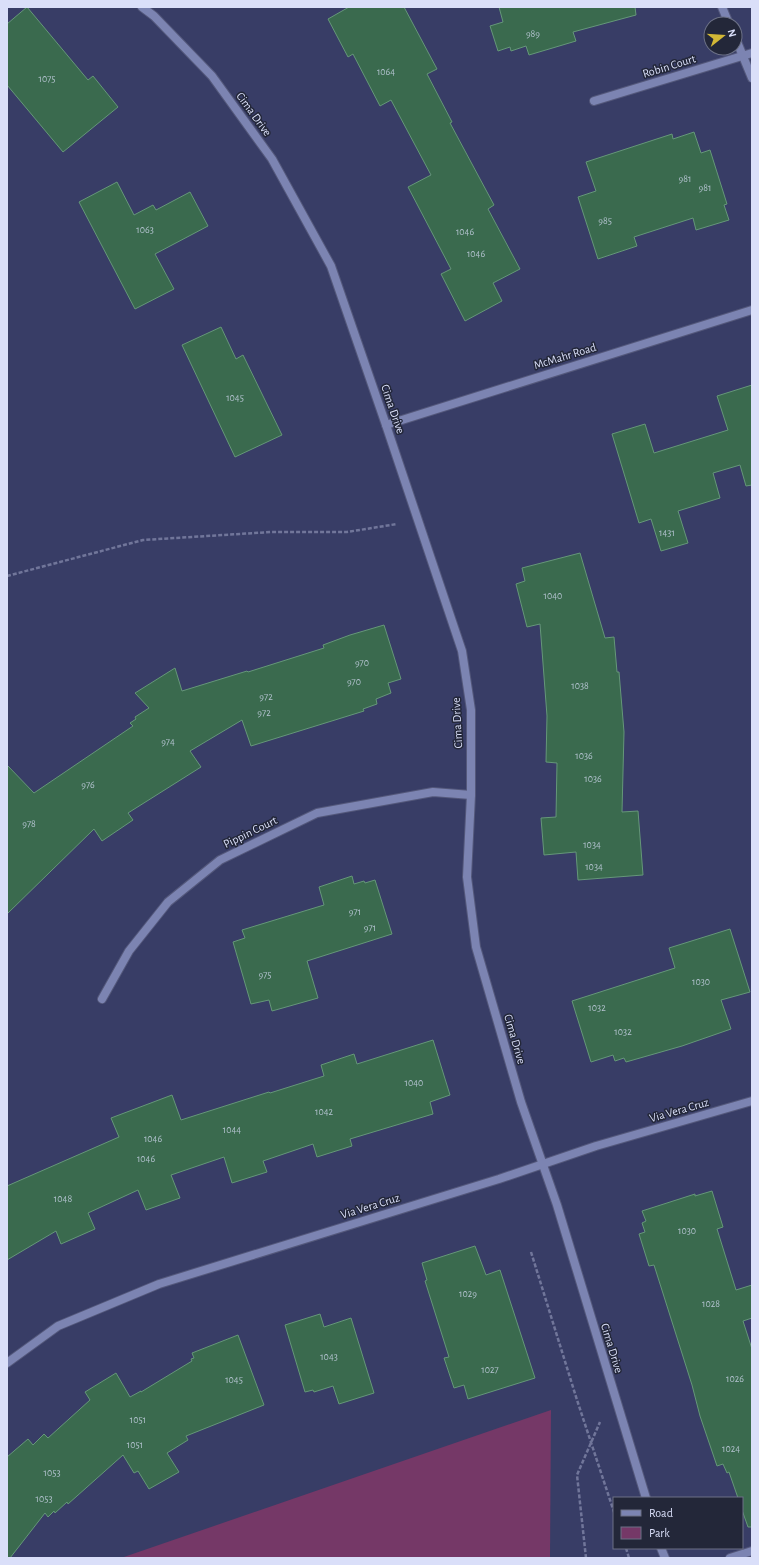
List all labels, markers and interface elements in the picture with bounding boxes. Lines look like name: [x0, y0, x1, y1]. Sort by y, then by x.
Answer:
north arrow: [703, 16, 743, 56]
text: N: [726, 28, 738, 38]
house number: 989: [526, 29, 540, 39]
street label: Robin Court: [641, 52, 697, 80]
house number: 1064: [377, 67, 395, 77]
house number: 1075: [38, 74, 56, 84]
street label: Cima Drive: [234, 90, 274, 138]
house number: 981: [679, 174, 691, 184]
house number: 981: [699, 183, 711, 193]
house number: 985: [598, 216, 612, 226]
house number: 1063: [136, 225, 154, 235]
house number: 1046: [456, 227, 474, 237]
house number: 1046: [467, 249, 485, 259]
street label: McMahr Road: [532, 341, 598, 371]
street label: Cima Drive: [379, 383, 407, 435]
house number: 1045: [226, 393, 244, 403]
house number: 1431: [659, 528, 675, 538]
house number: 1040: [544, 591, 562, 601]
house number: 970: [355, 658, 369, 668]
house number: 970: [347, 677, 361, 687]
house number: 1038: [571, 681, 589, 691]
house number: 972: [259, 692, 273, 702]
street label: Cima Drive: [450, 697, 464, 749]
house number: 972: [257, 708, 271, 718]
house number: 974: [161, 737, 175, 747]
house number: 1036: [575, 751, 593, 761]
house number: 1036: [584, 774, 602, 784]
house number: 976: [81, 780, 95, 790]
street label: Pippin Court: [221, 814, 279, 850]
house number: 978: [22, 819, 36, 829]
house number: 1034: [583, 840, 601, 850]
house number: 1034: [585, 862, 603, 872]
house number: 971: [349, 907, 361, 917]
house number: 971: [364, 923, 376, 933]
house number: 975: [258, 970, 272, 980]
house number: 1030: [692, 977, 710, 987]
house number: 1032: [588, 1003, 606, 1013]
street label: Cima Drive: [502, 1013, 528, 1065]
house number: 1032: [614, 1027, 632, 1037]
house number: 1040: [405, 1078, 423, 1088]
street label: Via Vera Cruz: [648, 1096, 710, 1124]
house number: 1042: [315, 1107, 333, 1117]
house number: 1044: [223, 1125, 241, 1135]
house number: 1046: [144, 1134, 162, 1144]
house number: 1046: [137, 1154, 155, 1164]
street label: Via Vera Cruz: [339, 1191, 401, 1221]
house number: 1048: [54, 1194, 72, 1204]
house number: 1030: [678, 1226, 696, 1236]
house number: 1029: [459, 1289, 477, 1299]
house number: 1028: [702, 1299, 720, 1309]
street label: Cima Drive: [599, 1322, 625, 1374]
house number: 1043: [320, 1352, 338, 1362]
house number: 1027: [481, 1365, 499, 1375]
house number: 1026: [726, 1374, 744, 1384]
house number: 1045: [225, 1375, 243, 1385]
house number: 1051: [130, 1415, 146, 1425]
house number: 1051: [127, 1440, 143, 1450]
house number: 1024: [722, 1444, 740, 1454]
house number: 1053: [43, 1468, 61, 1478]
house number: 1053: [35, 1494, 53, 1504]
legend: [613, 1497, 743, 1549]
text: Road: [649, 1507, 673, 1519]
text: Park: [649, 1527, 670, 1539]

